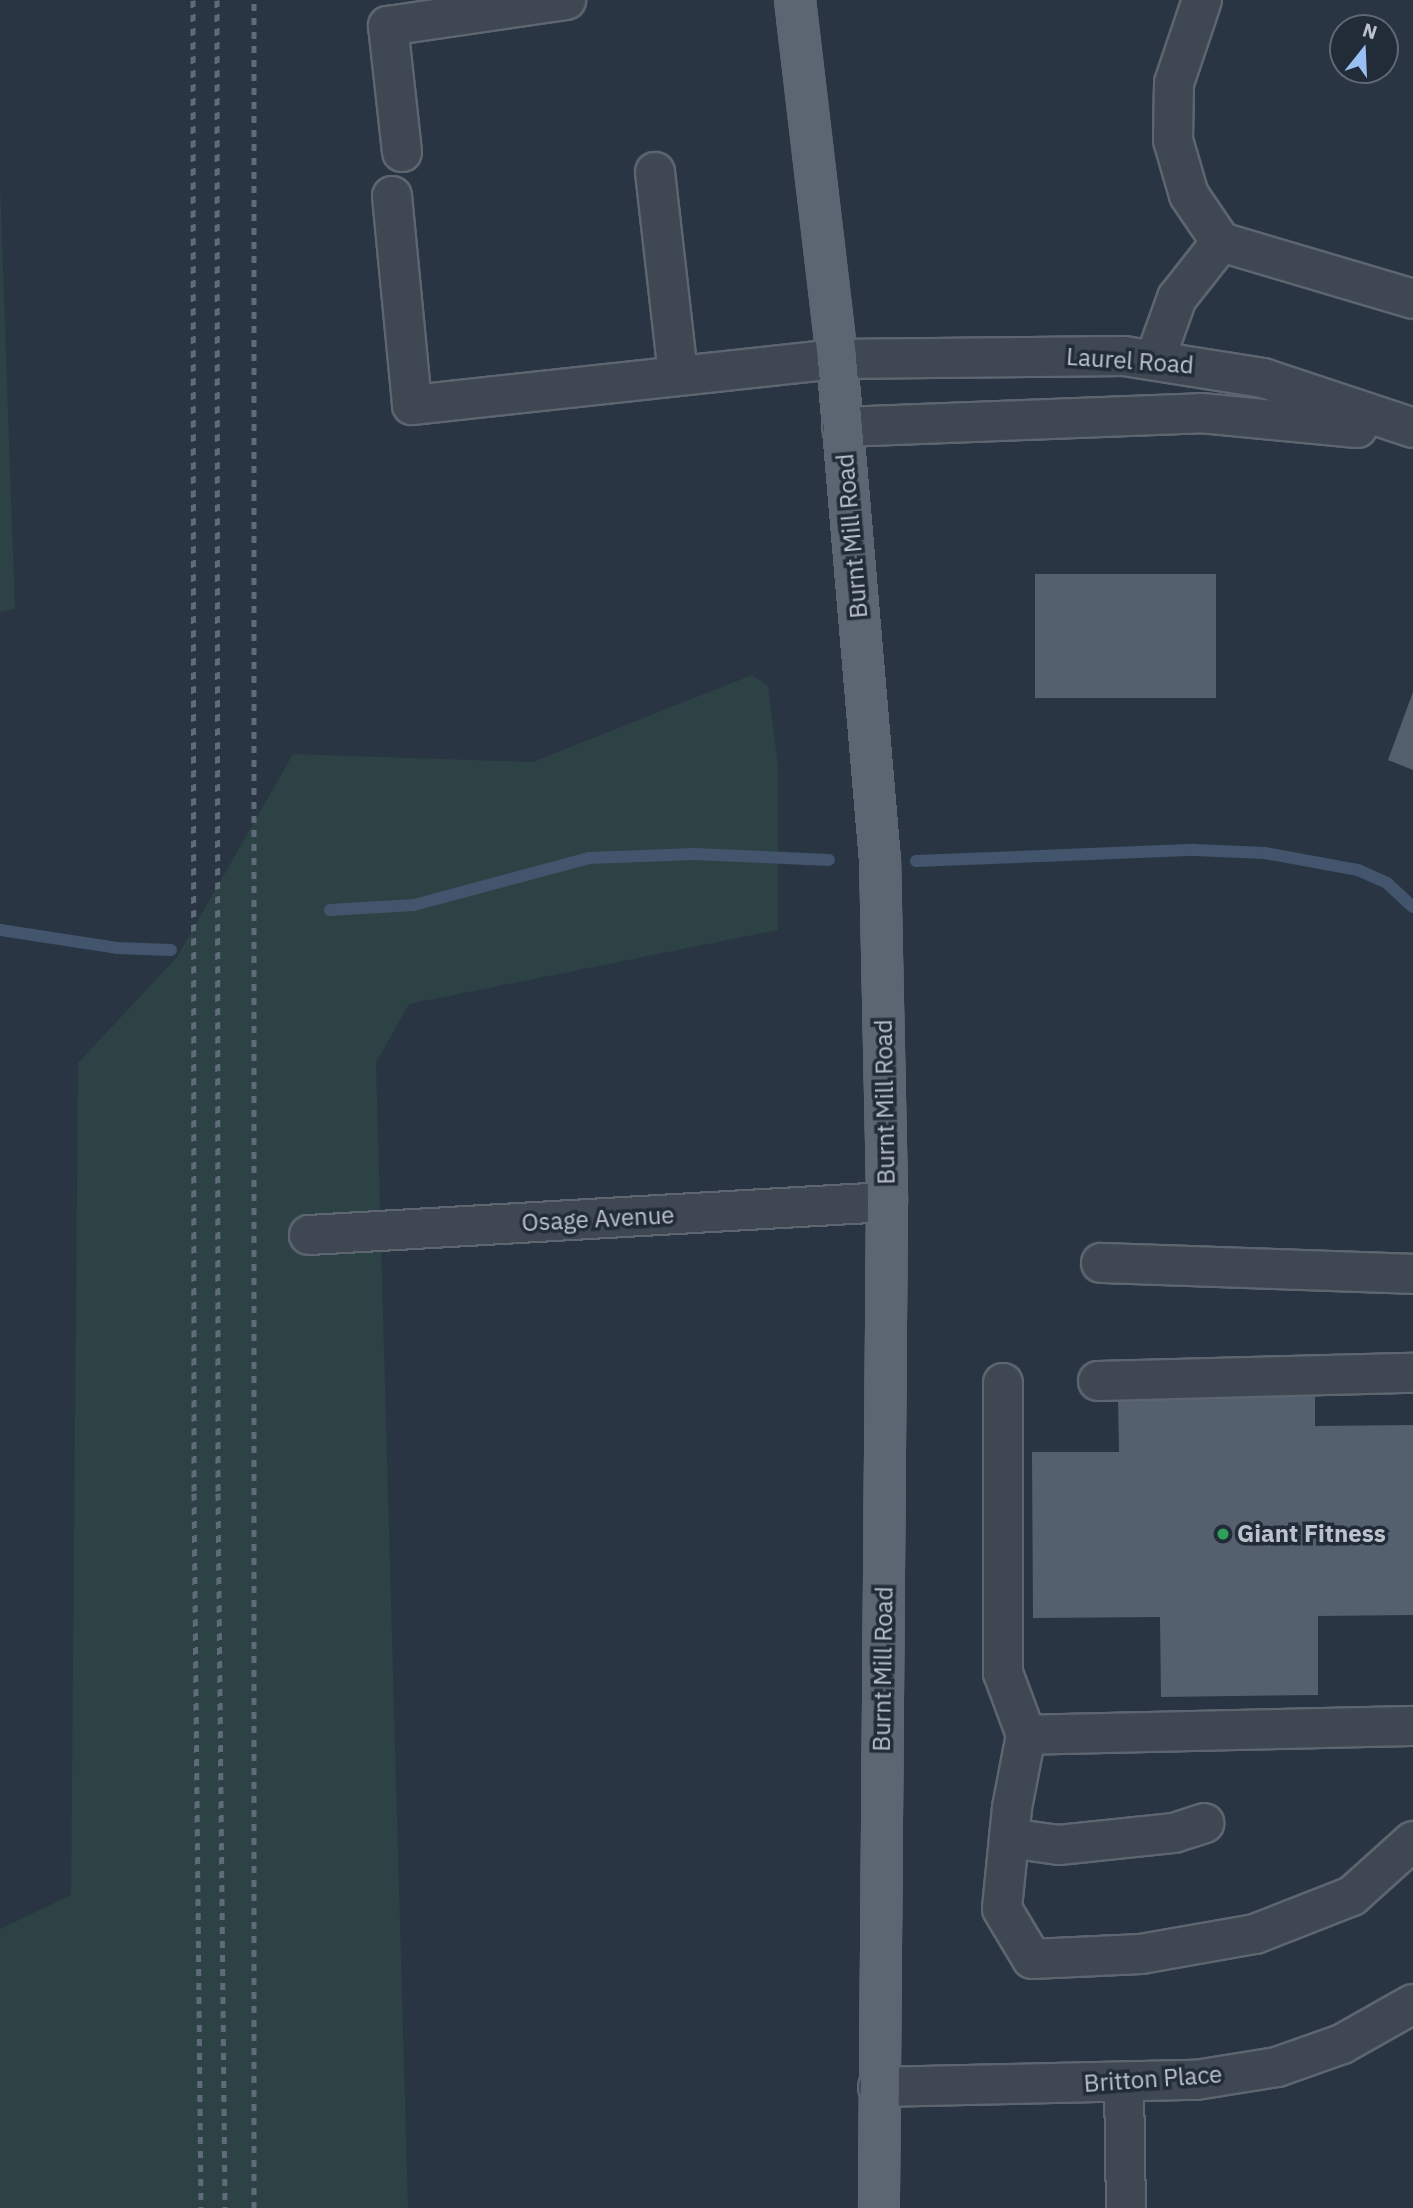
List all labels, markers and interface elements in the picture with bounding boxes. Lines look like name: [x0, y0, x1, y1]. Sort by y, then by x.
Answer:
north arrow: [1329, 14, 1399, 84]
text: N: [1360, 17, 1380, 44]
street label: Laurel Road: [1065, 342, 1195, 380]
street label: Burnt Mill Road: [830, 453, 874, 619]
street label: Burnt Mill Road: [869, 1019, 901, 1185]
street label: Osage Avenue: [521, 1201, 675, 1237]
place label: Giant Fitness: [1237, 1520, 1386, 1548]
marker: Giant Fitness: [1215, 1526, 1231, 1542]
street label: Burnt Mill Road: [867, 1586, 899, 1752]
street label: Britton Place: [1083, 2060, 1223, 2098]

